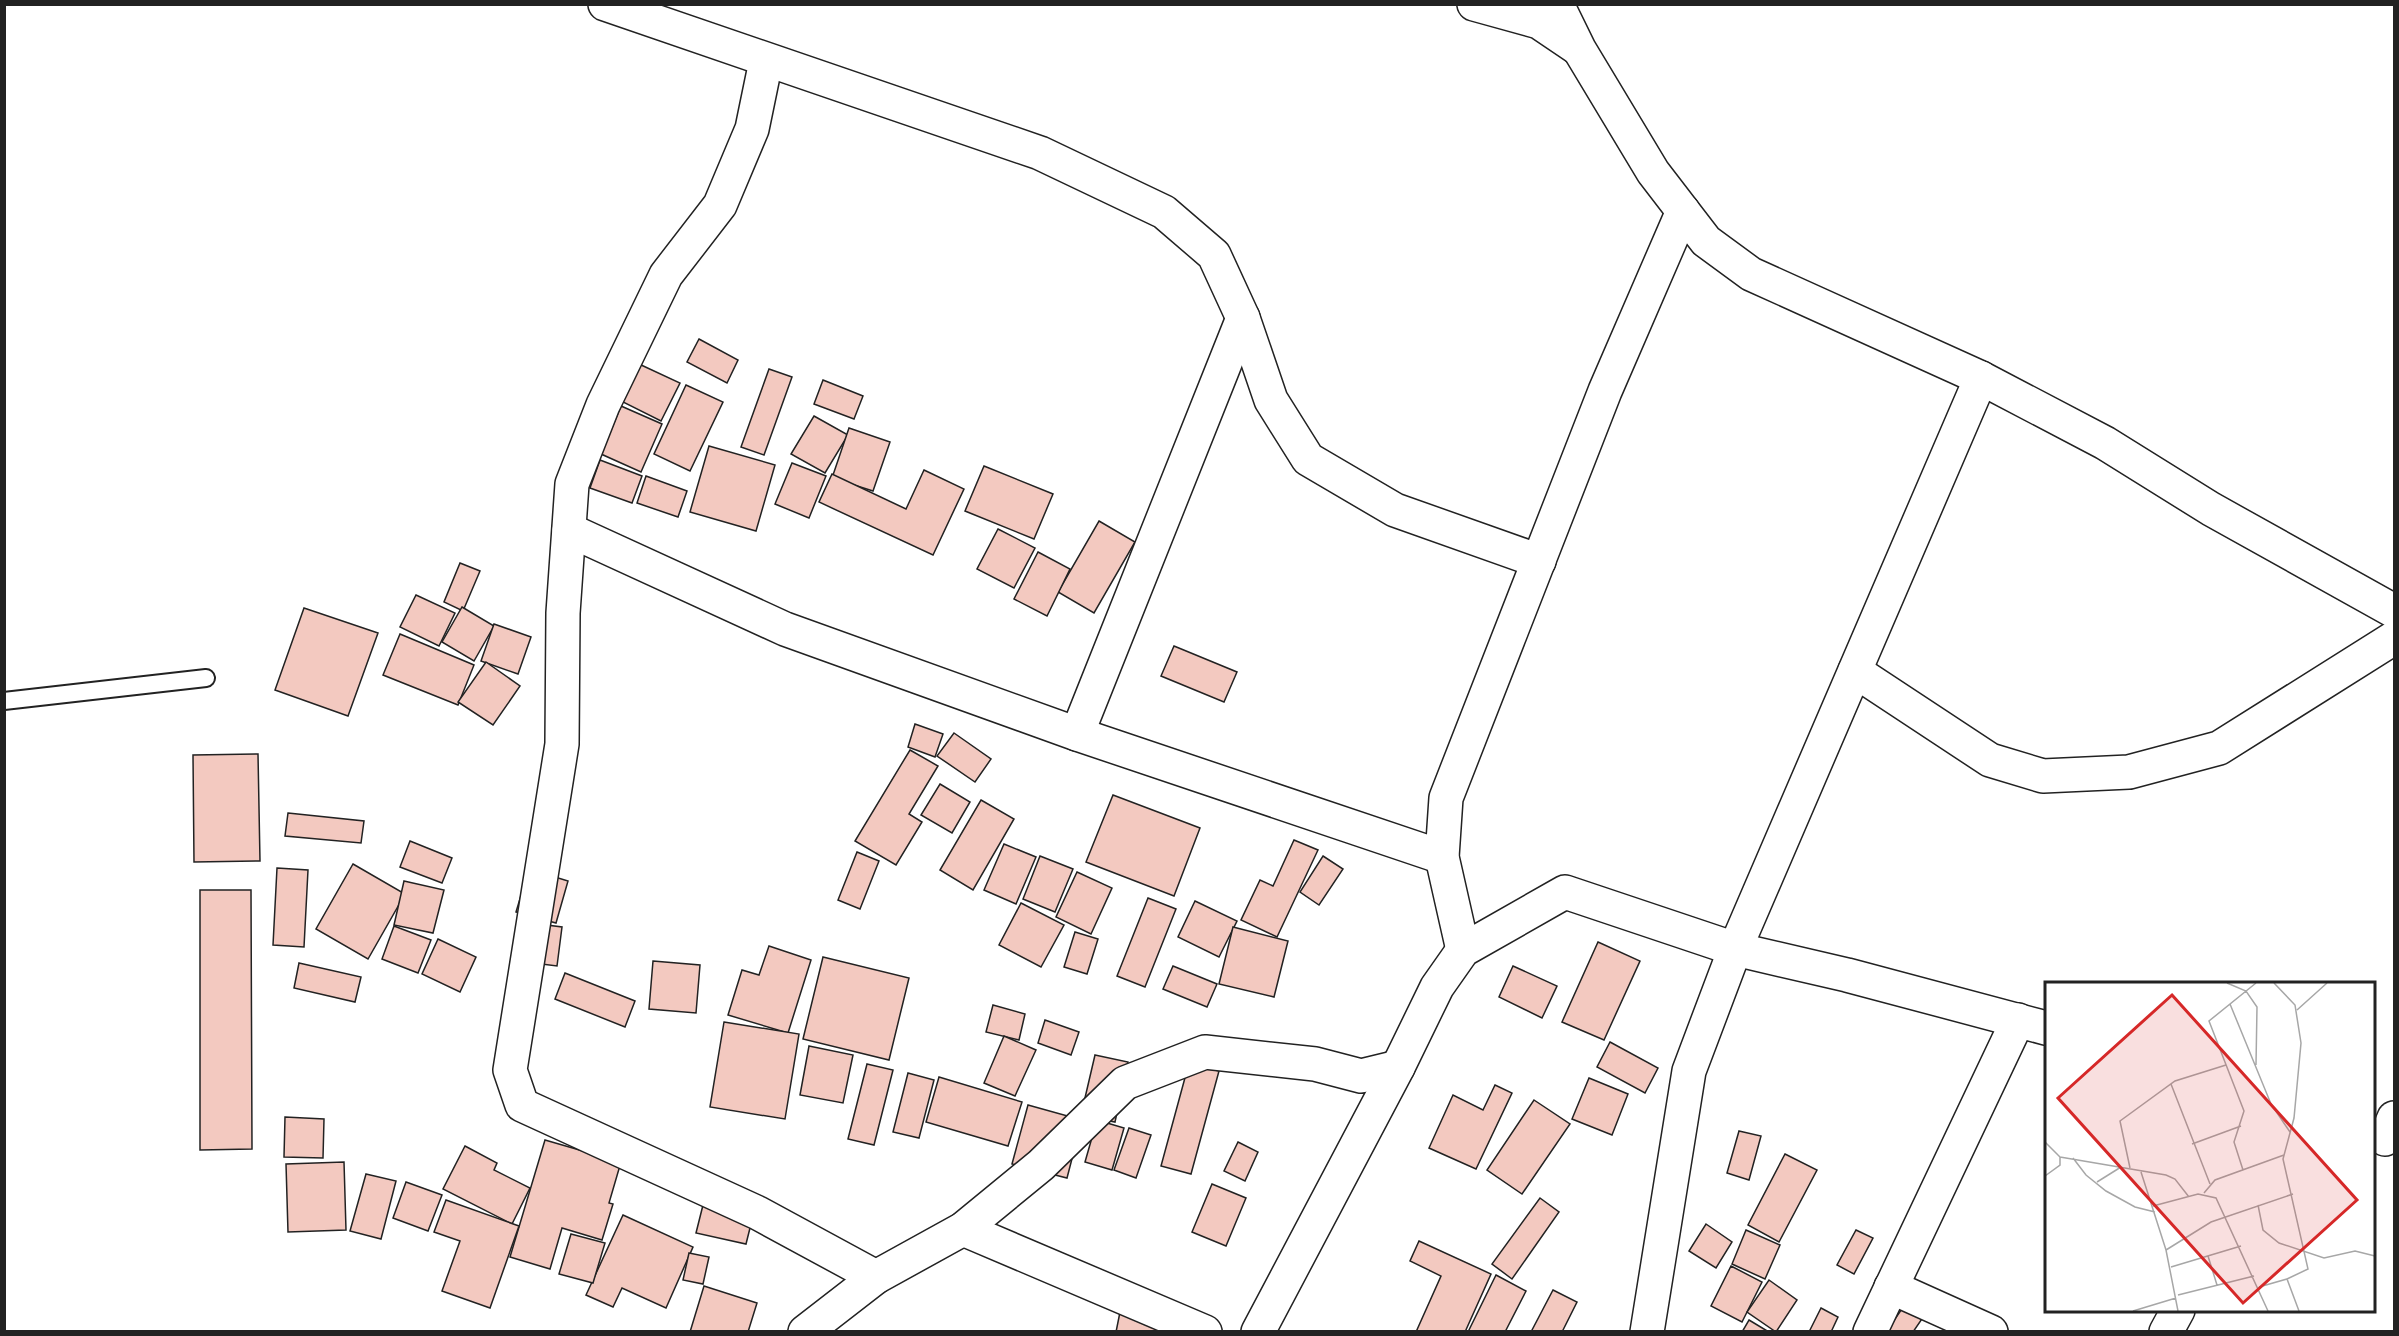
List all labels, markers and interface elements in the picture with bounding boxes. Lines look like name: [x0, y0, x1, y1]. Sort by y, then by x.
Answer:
inset map: [2045, 982, 2375, 1312]

